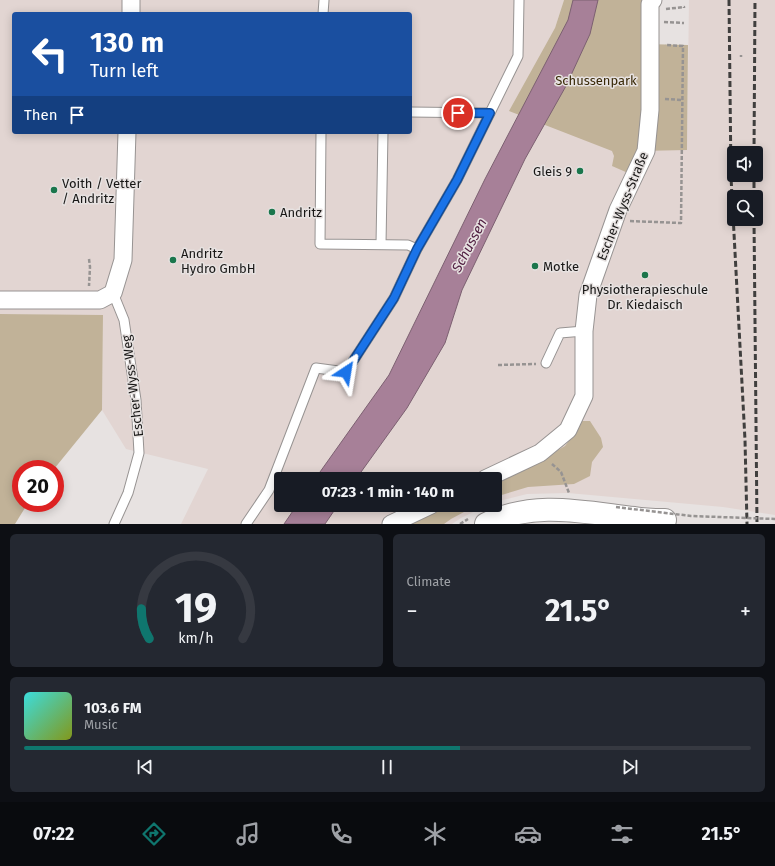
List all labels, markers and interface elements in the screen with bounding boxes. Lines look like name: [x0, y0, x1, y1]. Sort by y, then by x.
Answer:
text: 130 m: [90, 26, 164, 59]
icon: left: [24, 28, 76, 80]
text: Turn left: [90, 60, 159, 82]
park label: Schussenpark: [555, 73, 637, 88]
pin: [441, 96, 475, 130]
icon: arrive: [447, 102, 469, 124]
icon: arrive: [66, 104, 88, 126]
text: Then: [24, 106, 58, 124]
map controls: [727, 146, 763, 226]
button: sound: [727, 146, 763, 182]
street label: Escher-Wyss-Straße: [594, 150, 651, 263]
place label: Gleis 9: [533, 164, 572, 179]
marker: Gleis 9: [575, 166, 585, 176]
place label: Voith / Vetter / Andritz: [62, 176, 141, 206]
marker: Voith / Vetter / Andritz: [49, 185, 59, 195]
button: search: [727, 190, 763, 226]
place label: Andritz: [280, 205, 322, 220]
marker: Andritz: [267, 207, 277, 217]
water label: Schussen: [448, 215, 491, 276]
place label: Andritz Hydro GmbH: [181, 246, 256, 276]
marker: Andritz Hydro GmbH: [168, 255, 178, 265]
place label: Motke: [543, 259, 579, 274]
marker: Motke: [530, 261, 540, 271]
marker: Physiotherapieschule Dr. Kiedaisch: [640, 270, 650, 280]
place label: Physiotherapieschule Dr. Kiedaisch: [582, 282, 708, 312]
street label: Escher-Wyss-Weg: [119, 334, 146, 438]
position arrow: [325, 351, 367, 393]
speed limit sign: 20: [12, 460, 64, 512]
text: 07:23 · 1 min · 140 m: [322, 483, 454, 501]
text: Climate: [407, 574, 451, 589]
text: 19: [175, 582, 218, 632]
text: 21.5°: [545, 593, 613, 629]
text: −: [407, 598, 418, 625]
text: +: [740, 598, 751, 625]
text: km/h: [179, 629, 214, 646]
text: 103.6 FM: [84, 699, 142, 717]
text: Music: [84, 717, 118, 732]
icon: previous: [134, 756, 156, 778]
icon: pause: [376, 756, 398, 778]
icon: next: [619, 756, 641, 778]
icon: directions: [140, 820, 168, 848]
icon: music: [234, 820, 262, 848]
icon: phone: [327, 820, 355, 848]
icon: climate: [421, 820, 449, 848]
icon: car: [514, 820, 542, 848]
icon: filters: [608, 820, 636, 848]
text: 07:22: [33, 823, 74, 845]
text: 21.5°: [701, 823, 742, 845]

